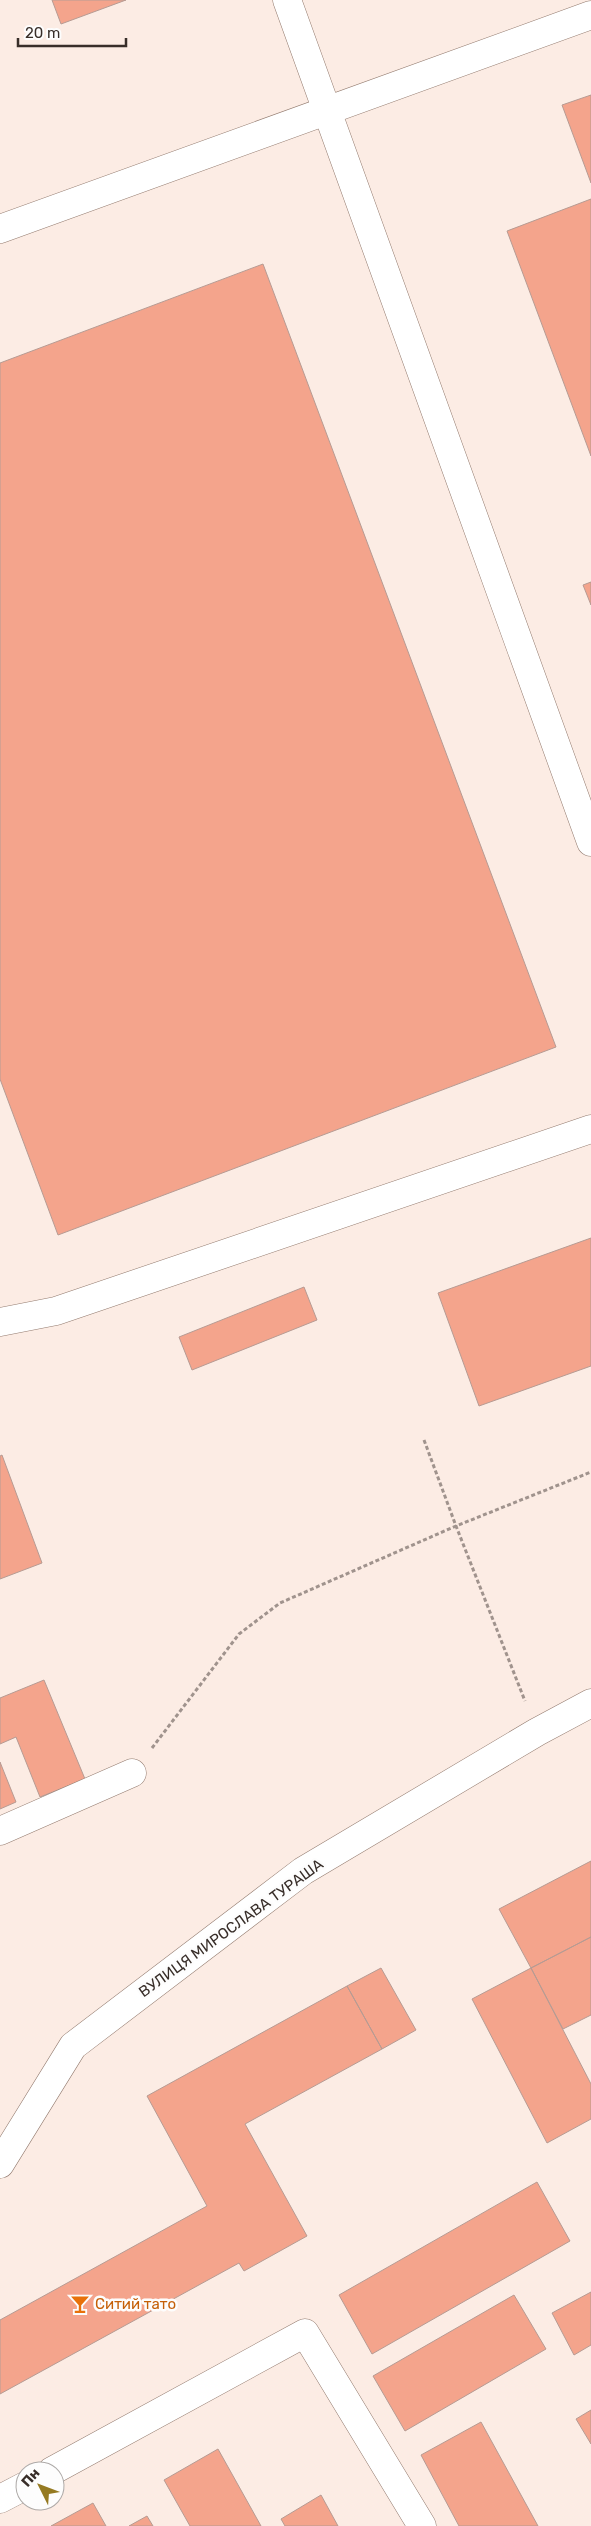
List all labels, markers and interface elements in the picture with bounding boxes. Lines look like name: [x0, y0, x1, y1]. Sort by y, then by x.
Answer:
scale bar: [18, 15, 125, 47]
text: 20 m: [25, 24, 60, 42]
street label: ВУЛИЦЯ МИРОСЛАВА ТУРАША: [135, 1855, 327, 2001]
bar icon: Ситий тато: [69, 2293, 91, 2315]
place label: Ситий тато: [95, 2295, 176, 2313]
north arrow: [15, 2461, 65, 2511]
text: Пн: [18, 2465, 44, 2491]

